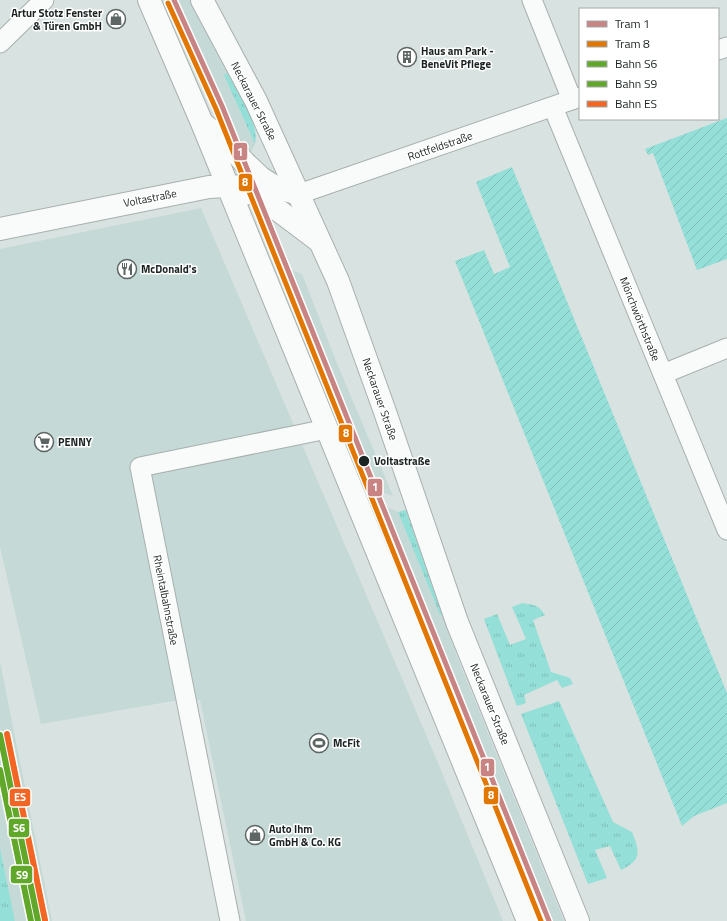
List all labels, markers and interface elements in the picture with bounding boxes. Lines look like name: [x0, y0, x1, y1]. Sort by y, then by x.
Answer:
place label: Artur Stotz Fenster & Türen GmbH: [11, 5, 102, 34]
shop icon: Artur Stotz Fenster & Türen GmbH: [105, 8, 127, 30]
legend: [579, 8, 719, 120]
text: Tram 1: [615, 14, 650, 33]
text: Tram 8: [615, 34, 650, 53]
place label: Haus am Park - BeneVit Pflege: [421, 43, 494, 72]
building icon: Haus am Park - BeneVit Pflege: [396, 46, 418, 68]
text: Bahn S6: [615, 54, 657, 73]
street label: Neckarauer Straße: [227, 59, 281, 143]
text: Bahn S9: [615, 74, 657, 93]
text: Bahn ES: [615, 94, 657, 113]
street label: Rottfeldstraße: [405, 127, 475, 165]
line badge: 1: [233, 142, 248, 161]
text: 1: [237, 144, 243, 160]
line badge: 8: [238, 173, 253, 192]
text: 8: [242, 174, 248, 190]
street label: Voltastraße: [122, 185, 178, 211]
restaurant icon: McDonald's: [116, 258, 138, 280]
place label: McDonald's: [141, 261, 197, 277]
street label: Mönchwörthstraße: [616, 275, 664, 364]
street label: Neckarauer Straße: [358, 356, 402, 443]
line badge: 8: [338, 424, 353, 443]
text: 8: [343, 425, 349, 441]
supermarket icon: PENNY: [33, 431, 55, 453]
place label: PENNY: [58, 434, 93, 450]
place label: Voltastraße: [374, 453, 430, 469]
marker: Voltastraße: [357, 454, 371, 468]
line badge: 1: [367, 478, 383, 497]
text: 1: [372, 479, 378, 495]
street label: Rheintalbahnstraße: [149, 553, 183, 647]
street label: Neckarauer Straße: [466, 661, 514, 747]
sports icon: McFit: [308, 732, 330, 754]
place label: McFit: [333, 735, 360, 751]
line badge: 1: [480, 758, 495, 777]
text: 1: [484, 759, 490, 775]
line badge: 8: [483, 786, 499, 805]
text: 8: [488, 787, 494, 803]
line badge: ES: [9, 788, 31, 807]
text: ES: [14, 789, 26, 805]
line badge: S6: [8, 818, 30, 838]
text: S6: [13, 820, 25, 836]
place label: Auto Ihm GmbH & Co. KG: [269, 821, 341, 850]
shop icon: Auto Ihm GmbH & Co. KG: [244, 824, 266, 846]
line badge: S9: [10, 865, 33, 884]
text: S9: [16, 867, 28, 883]

